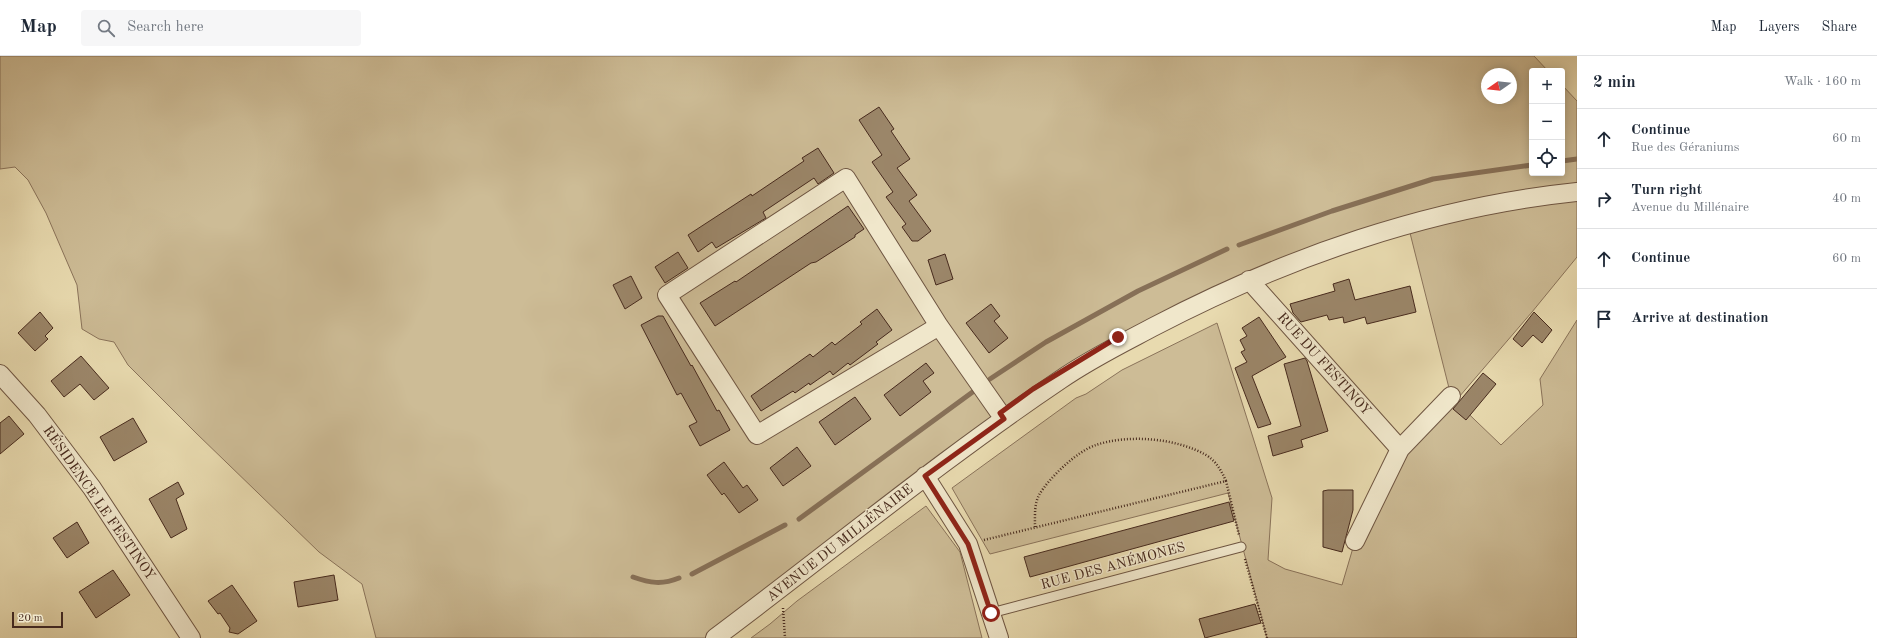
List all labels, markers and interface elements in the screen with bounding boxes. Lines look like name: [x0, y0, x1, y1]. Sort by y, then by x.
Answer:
search box: [81, 10, 361, 46]
icon: search: [95, 17, 117, 39]
text: Map: [20, 18, 57, 37]
text: Search here: [127, 20, 204, 35]
text: Map: [1711, 20, 1737, 34]
text: Layers: [1759, 20, 1800, 34]
text: Share: [1822, 20, 1857, 34]
north arrow: [1481, 68, 1517, 104]
map controls: [1529, 68, 1565, 176]
button: +: [1529, 68, 1565, 104]
text: 2 min: [1593, 74, 1636, 91]
text: Walk · 160 m: [1784, 75, 1861, 88]
button: −: [1529, 104, 1565, 140]
text: Continue: [1631, 123, 1690, 138]
icon: ahead: [1593, 128, 1615, 150]
text: 60 m: [1832, 132, 1861, 145]
button: locate: [1529, 140, 1565, 176]
text: Rue des Géraniums: [1631, 141, 1739, 154]
text: Turn right: [1631, 183, 1702, 198]
icon: right: [1593, 188, 1615, 210]
text: 40 m: [1832, 192, 1861, 205]
text: Avenue du Millénaire: [1631, 201, 1749, 214]
icon: ahead: [1593, 248, 1615, 270]
text: Continue: [1631, 251, 1690, 266]
text: 60 m: [1832, 252, 1861, 265]
icon: arrive: [1593, 308, 1615, 330]
street label: RUE DU FESTINOY: [1275, 310, 1373, 418]
text: Arrive at destination: [1631, 311, 1769, 326]
route end: [1109, 328, 1127, 346]
street label: RÉSIDENCE LE FESTINOY: [40, 422, 160, 583]
street label: AVENUE DU MILLÉNAIRE: [762, 479, 916, 604]
street label: RUE DES ANÉMONES: [1038, 537, 1187, 592]
route start: [982, 604, 1000, 622]
scale bar: [12, 610, 63, 629]
text: 20 m: [18, 613, 43, 624]

